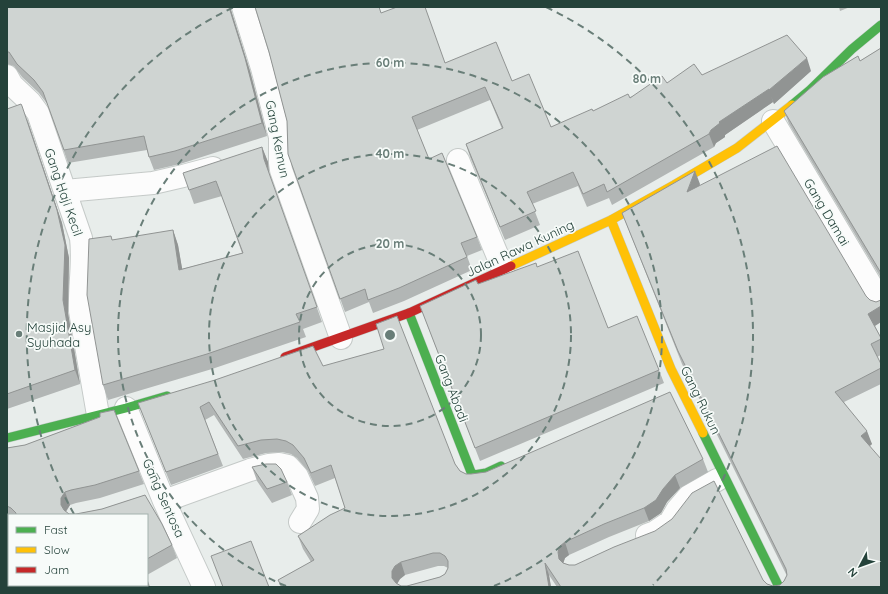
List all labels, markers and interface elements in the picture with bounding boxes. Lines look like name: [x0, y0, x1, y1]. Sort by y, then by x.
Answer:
text: 60 m: [376, 55, 404, 70]
text: 80 m: [633, 71, 661, 86]
street label: Gang Kemun: [263, 99, 293, 179]
street label: Gang Haji Kecil: [42, 146, 86, 238]
text: 40 m: [376, 146, 404, 161]
street label: Gang Damai: [801, 175, 853, 249]
street label: Jalan Rawa Kuning: [464, 216, 576, 280]
text: 20 m: [376, 236, 404, 251]
place label: Masjid Asy Syuhada: [27, 319, 91, 350]
centre of rings: [383, 328, 397, 342]
marker: Masjid Asy Syuhada: [14, 329, 24, 339]
street label: Gang Abadi: [432, 352, 472, 424]
street label: Gang Rukun: [678, 363, 724, 437]
street label: Gang Sentosa: [139, 456, 189, 540]
legend: [8, 514, 148, 586]
text: Fast: [44, 522, 68, 537]
text: Slow: [44, 542, 70, 557]
north arrow: [840, 546, 880, 586]
text: Jam: [44, 562, 69, 577]
text: N: [845, 565, 860, 580]

